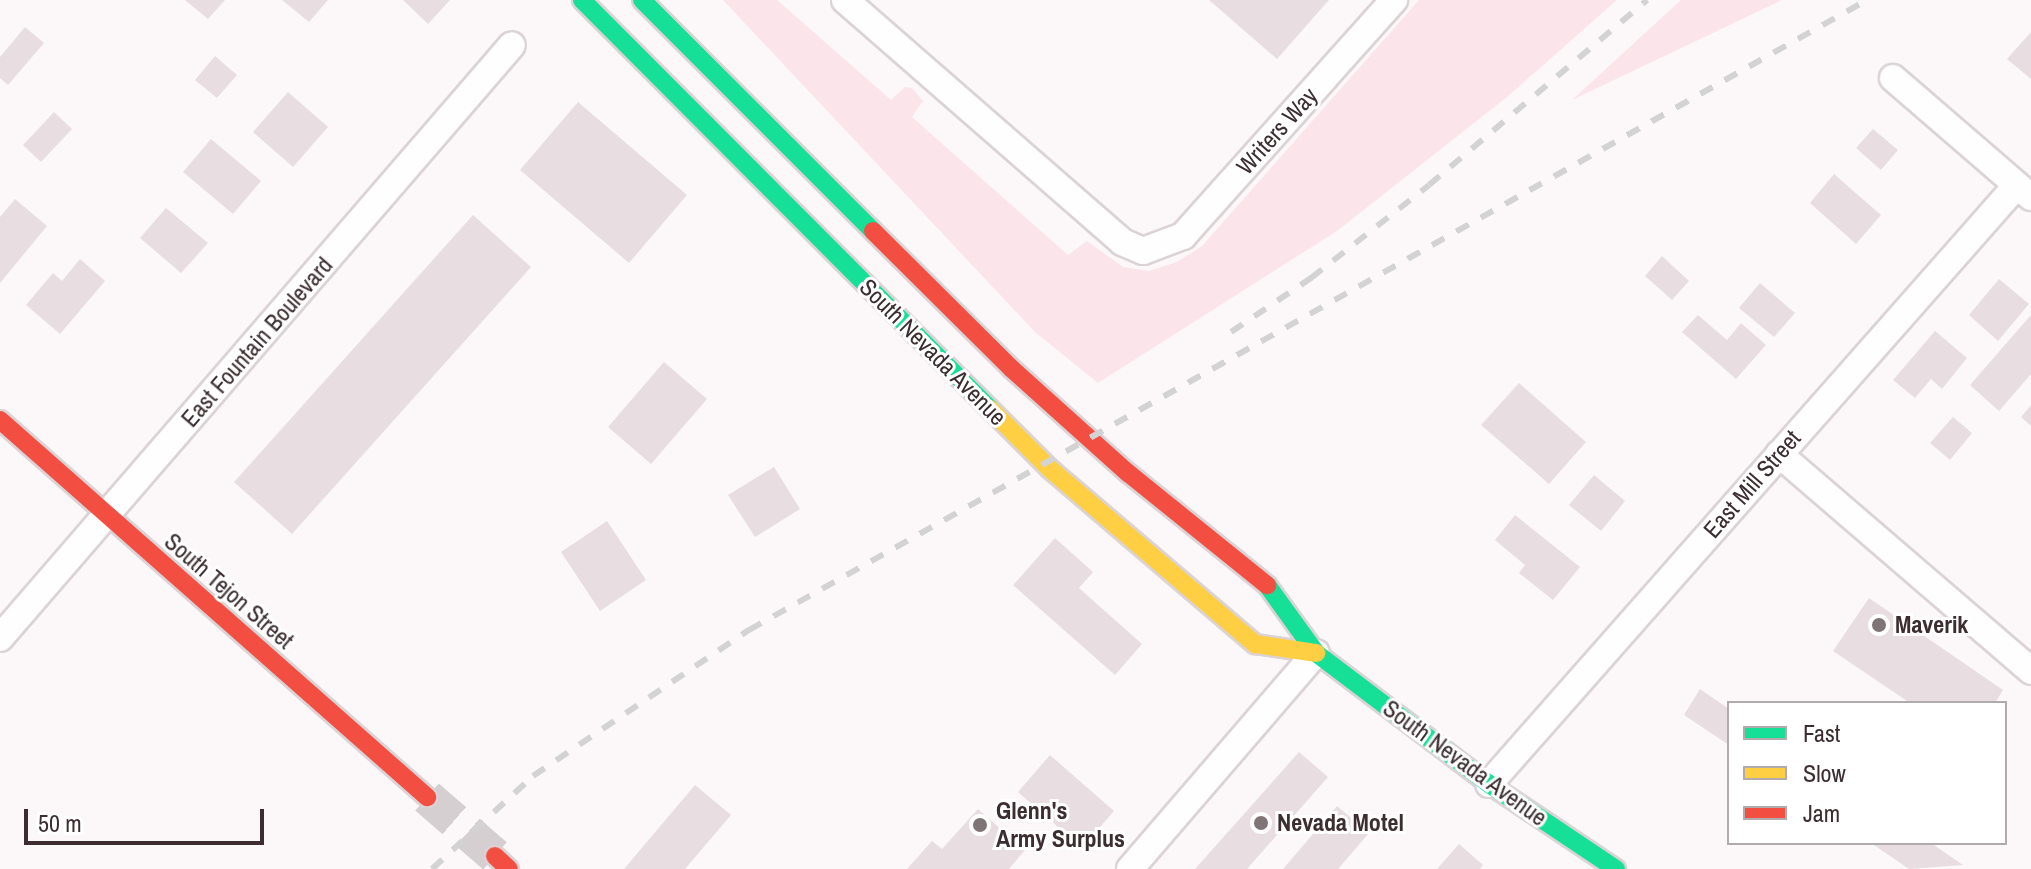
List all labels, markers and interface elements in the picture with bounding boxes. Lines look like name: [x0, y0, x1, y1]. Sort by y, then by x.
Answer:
street label: Writers Way: [1230, 82, 1324, 180]
street label: East Fountain Boulevard: [175, 251, 339, 433]
street label: South Nevada Avenue: [853, 272, 1013, 432]
street label: East Mill Street: [1697, 424, 1807, 544]
street label: South Tejon Street: [158, 527, 300, 655]
place label: Maverik: [1895, 611, 1968, 639]
marker: Maverik: [1870, 616, 1888, 634]
street label: South Nevada Avenue: [1377, 694, 1553, 832]
legend: [1727, 701, 2007, 845]
text: Fast: [1803, 717, 1840, 749]
text: Slow: [1803, 757, 1846, 789]
scale bar: [28, 793, 268, 843]
place label: Glenn's Army Surplus: [996, 797, 1125, 853]
text: Jam: [1803, 797, 1840, 829]
text: 50 m: [38, 807, 82, 839]
place label: Nevada Motel: [1277, 809, 1404, 837]
marker: Nevada Motel: [1252, 814, 1270, 832]
marker: Glenn's Army Surplus: [971, 816, 989, 834]

